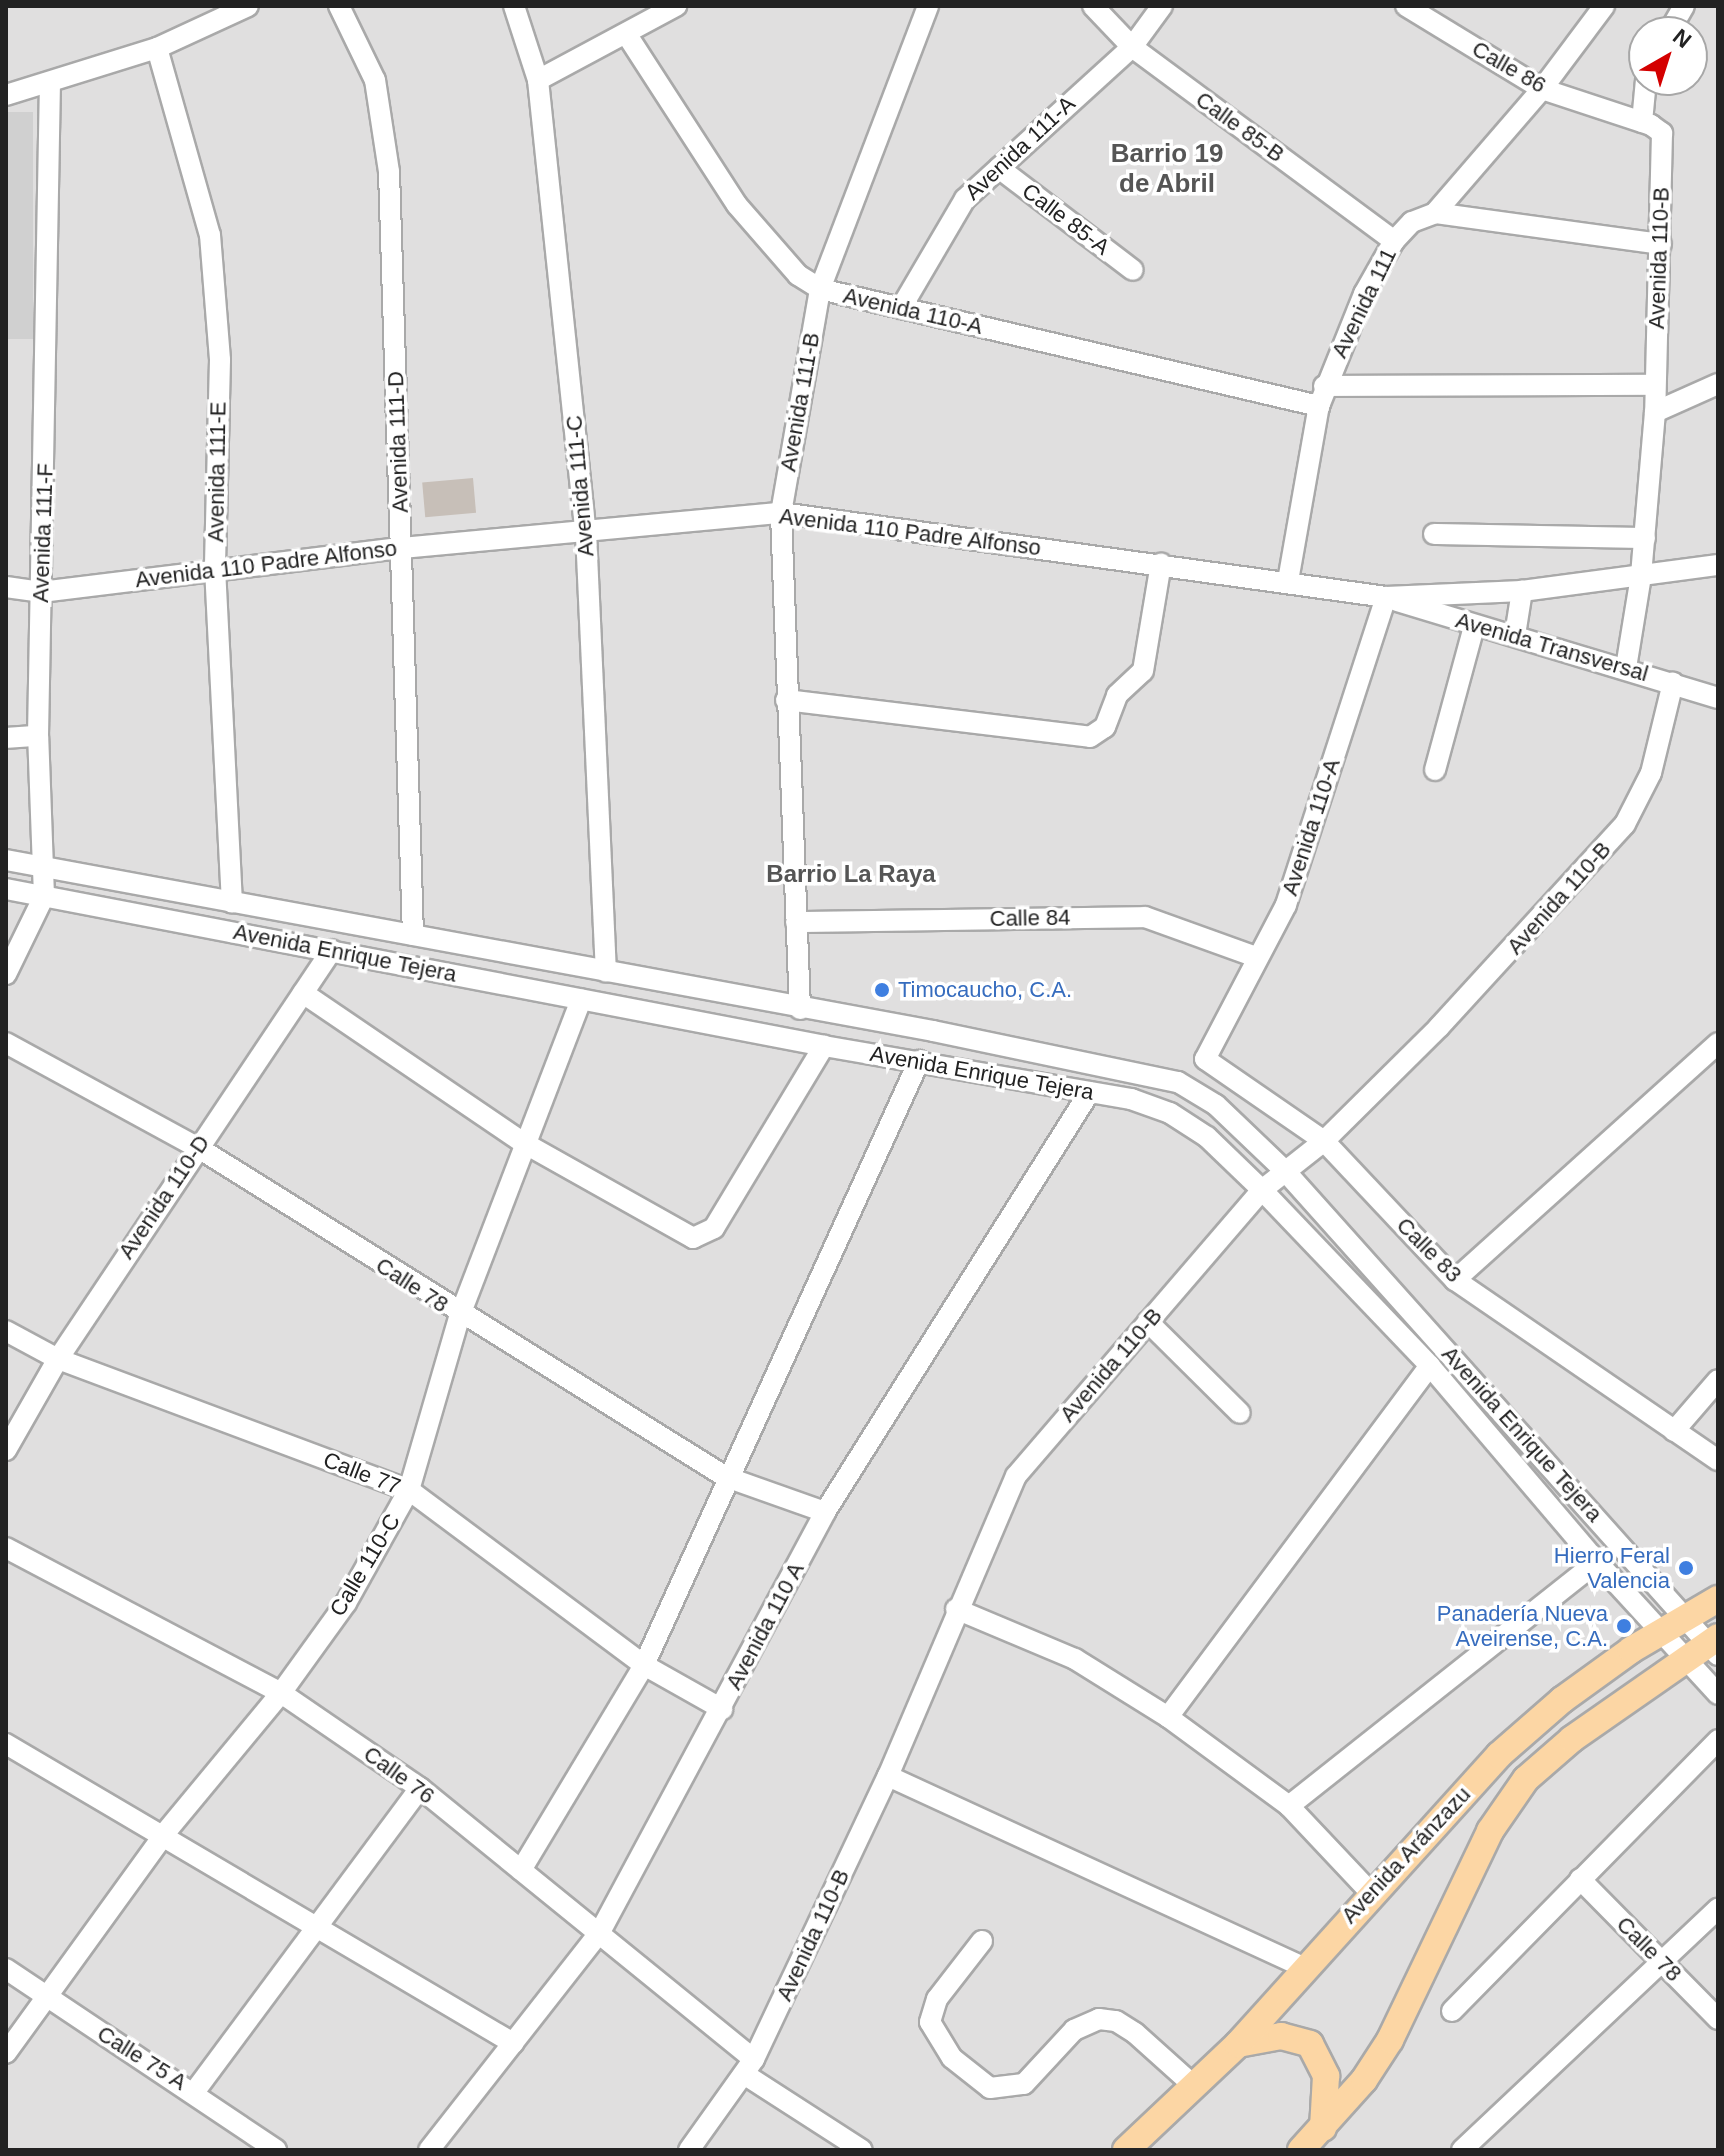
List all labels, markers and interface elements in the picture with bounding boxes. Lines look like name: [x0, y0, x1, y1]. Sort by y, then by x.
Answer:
north arrow: [1628, 16, 1708, 96]
text: N: [1668, 24, 1696, 53]
street label: Calle 86: [1467, 35, 1551, 99]
street label: Calle 85-B: [1191, 86, 1289, 168]
street label: Avenida 111-A: [960, 90, 1080, 206]
district label: Barrio 19 de Abril: [1111, 138, 1223, 200]
street label: Calle 85-A: [1017, 178, 1115, 260]
street label: Avenida 110-B: [1643, 186, 1675, 330]
street label: Avenida 111: [1326, 244, 1402, 362]
street label: Avenida 110-A: [841, 282, 985, 340]
street label: Avenida 111-B: [775, 330, 825, 474]
street label: Avenida 111-D: [382, 371, 414, 513]
street label: Avenida 111-E: [203, 401, 231, 543]
street label: Avenida 111-C: [561, 414, 599, 558]
street label: Avenida 111-F: [27, 463, 59, 603]
street label: Avenida 110 Padre Alfonso: [777, 503, 1043, 561]
street label: Avenida 110 Padre Alfonso: [133, 535, 399, 593]
street label: Avenida Transversal: [1453, 607, 1651, 687]
street label: Avenida 110-A: [1276, 755, 1346, 899]
street label: Avenida 110-B: [1502, 836, 1616, 960]
district label: Barrio La Raya: [766, 860, 936, 888]
street label: Calle 84: [989, 904, 1071, 932]
street label: Avenida Enrique Tejera: [231, 918, 459, 988]
place label: Timocaucho, C.A.: [898, 977, 1072, 1003]
marker: Timocaucho, C.A.: [873, 981, 891, 999]
street label: Avenida Enrique Tejera: [868, 1040, 1096, 1106]
street label: Avenida 110-D: [113, 1130, 215, 1264]
street label: Calle 83: [1391, 1212, 1467, 1288]
street label: Calle 78: [371, 1252, 453, 1318]
street label: Avenida 110-B: [1054, 1303, 1168, 1427]
street label: Avenida Enrique Tejera: [1436, 1341, 1608, 1527]
street label: Calle 77: [320, 1446, 404, 1500]
street label: Calle 110-C: [324, 1509, 406, 1621]
place label: Hierro Feral Valencia: [1554, 1542, 1670, 1594]
street label: Avenida 110 A: [720, 1558, 810, 1694]
marker: Hierro Feral Valencia: [1677, 1559, 1695, 1577]
place label: Panadería Nueva Aveirense, C.A.: [1437, 1600, 1608, 1652]
marker: Panadería Nueva Aveirense, C.A.: [1615, 1617, 1633, 1635]
street label: Calle 76: [359, 1741, 439, 1809]
street label: Avenida Aránzazu: [1336, 1781, 1476, 1929]
street label: Avenida 110-B: [771, 1865, 855, 2005]
street label: Calle 78: [1611, 1911, 1687, 1987]
street label: Calle 75 A: [92, 2020, 192, 2096]

